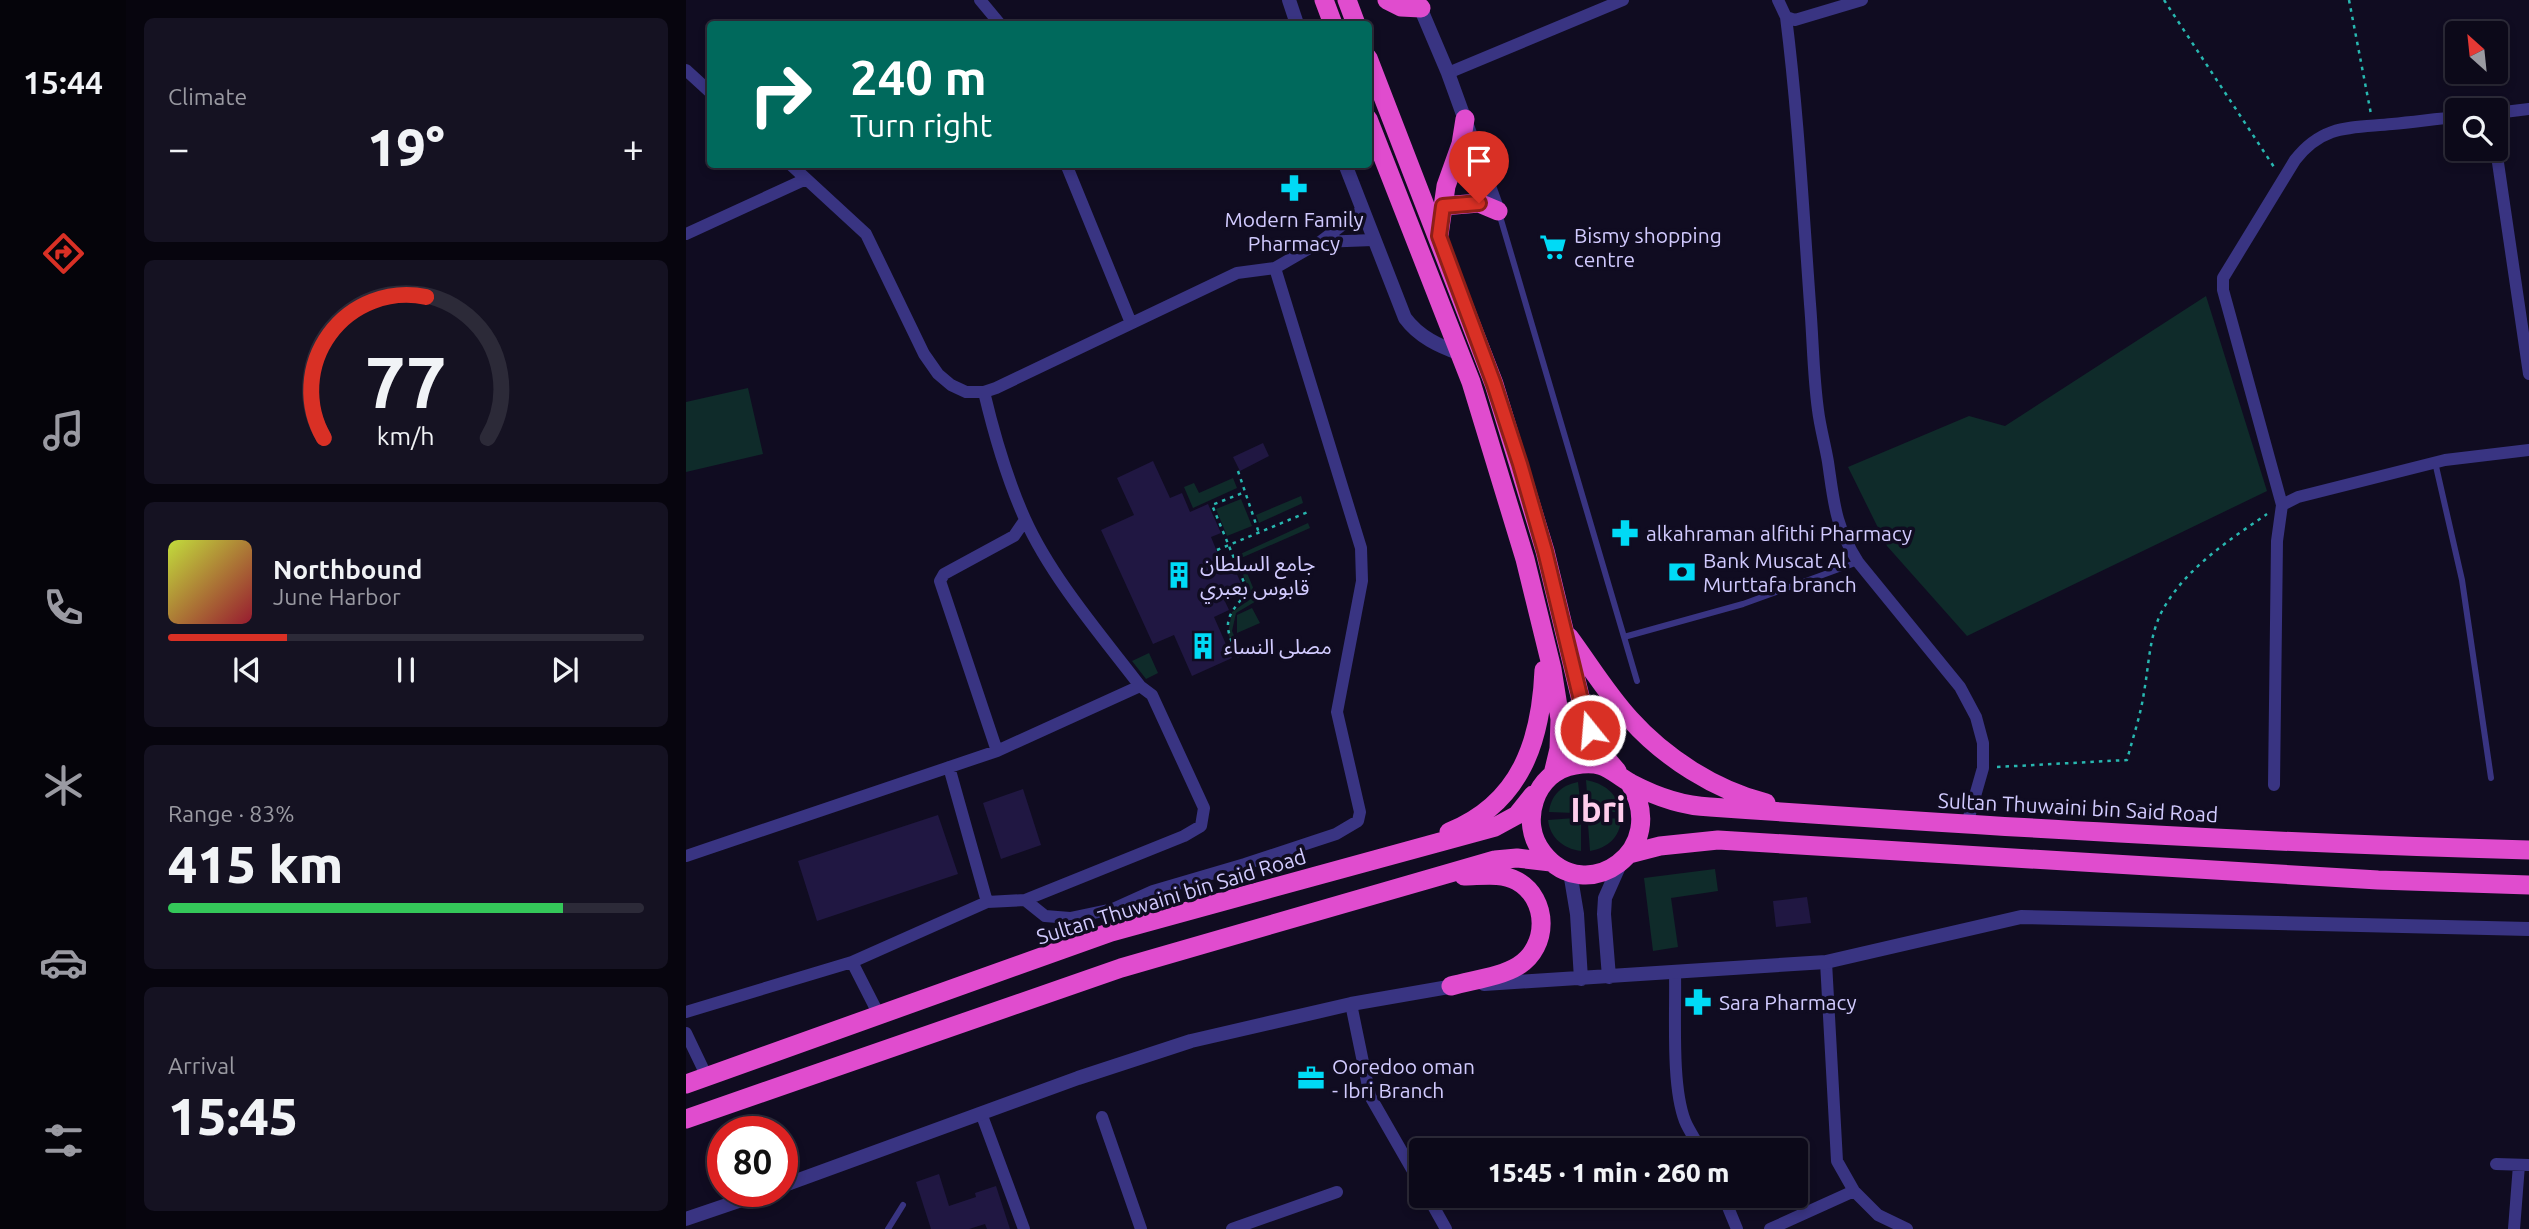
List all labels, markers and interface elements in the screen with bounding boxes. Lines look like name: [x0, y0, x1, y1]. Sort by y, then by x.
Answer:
north arrow: [2445, 21, 2508, 84]
map controls: [2445, 21, 2508, 161]
icon: right: [735, 49, 826, 140]
text: 240 m: [850, 49, 987, 104]
text: 15:44: [23, 64, 103, 100]
text: Climate: [168, 84, 247, 109]
button: search: [2445, 98, 2508, 161]
text: Turn right: [850, 107, 992, 143]
text: 19°: [367, 118, 445, 176]
text: −: [168, 127, 189, 169]
text: +: [623, 127, 644, 169]
pin: [1449, 131, 1509, 203]
icon: arrive: [1460, 142, 1498, 180]
pharmacy icon: Modern Family Pharmacy: [1279, 173, 1309, 203]
place label: Modern Family Pharmacy: [1224, 207, 1364, 255]
place label: Bismy shopping centre: [1574, 223, 1722, 271]
icon: directions: [39, 229, 88, 278]
supermarket icon: Bismy shopping centre: [1538, 232, 1568, 262]
text: 77: [365, 341, 447, 423]
icon: music: [39, 406, 88, 455]
text: km/h: [377, 422, 435, 450]
pharmacy icon: alkahraman alfithi Pharmacy: [1610, 518, 1640, 548]
place label: alkahraman alfithi Pharmacy: [1646, 521, 1912, 545]
place label: Bank Muscat Al Murttafa branch: [1703, 548, 1857, 596]
place label: جامع السلطان قابوس بعبري: [1200, 551, 1315, 604]
text: Northbound: [273, 555, 422, 584]
bank icon: Bank Muscat Al Murttafa branch: [1667, 557, 1697, 587]
building icon: جامع السلطان قابوس بعبري: [1164, 560, 1194, 590]
icon: phone: [39, 583, 88, 632]
text: June Harbor: [273, 584, 401, 609]
building icon: مصلى النساء: [1188, 631, 1218, 661]
place label: مصلى النساء: [1224, 634, 1332, 659]
icon: previous: [228, 651, 266, 689]
icon: pause: [387, 651, 425, 689]
icon: next: [546, 651, 584, 689]
position arrow: [1553, 693, 1627, 767]
icon: climate: [39, 761, 88, 810]
street label: Sultan Thuwaini bin Said Road: [1937, 788, 2219, 826]
district label: Ibri: [1570, 789, 1626, 829]
text: Range · 83%: [168, 801, 295, 826]
text: 415 km: [168, 835, 343, 893]
street label: Sultan Thuwaini bin Said Road: [1033, 844, 1309, 948]
icon: car: [39, 938, 88, 987]
pharmacy icon: Sara Pharmacy: [1683, 987, 1713, 1017]
place label: Sara Pharmacy: [1719, 990, 1857, 1014]
text: Arrival: [168, 1053, 235, 1078]
place label: Ooredoo oman - Ibri Branch: [1332, 1054, 1475, 1102]
office icon: Ooredoo oman - Ibri Branch: [1296, 1063, 1326, 1093]
text: 15:45: [168, 1087, 298, 1145]
icon: filters: [39, 1116, 88, 1165]
speed limit sign: 80: [707, 1116, 798, 1207]
text: 15:45 · 1 min · 260 m: [1488, 1158, 1729, 1187]

